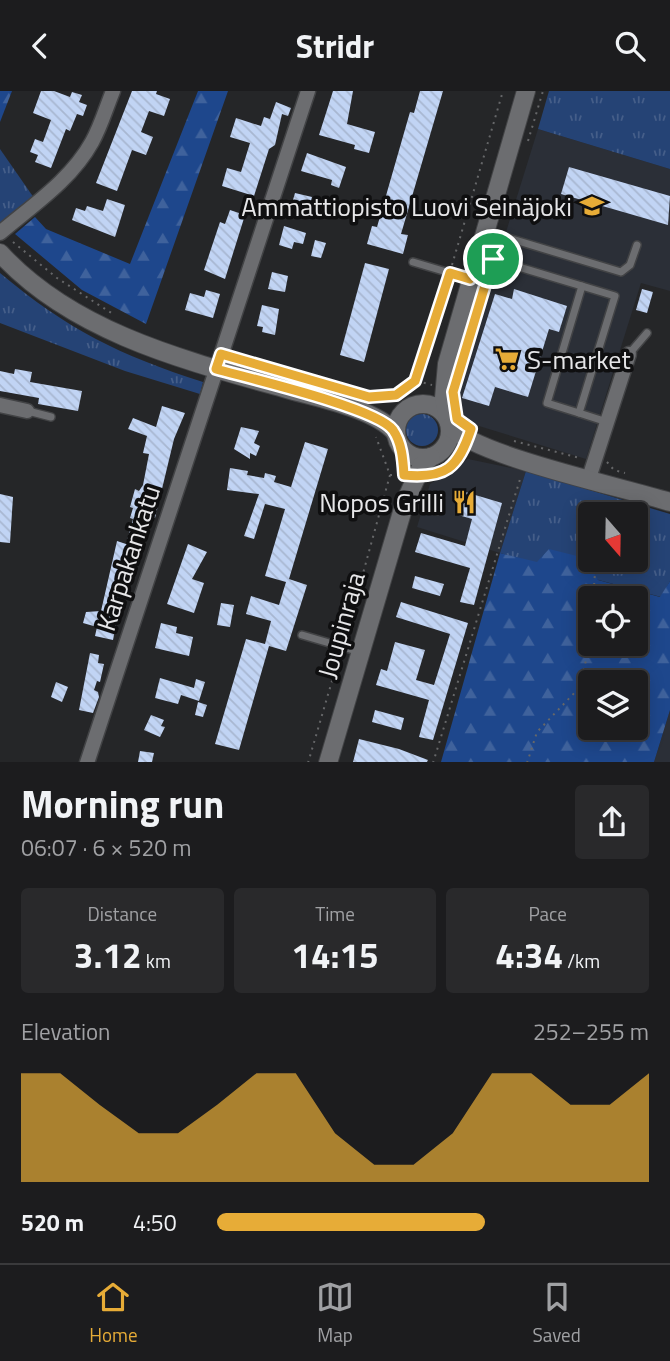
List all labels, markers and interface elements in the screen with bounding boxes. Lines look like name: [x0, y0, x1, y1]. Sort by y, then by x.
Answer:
text: Stridr: [296, 22, 374, 70]
icon: back: [21, 27, 59, 65]
icon: search: [611, 27, 649, 65]
place label: Ammattiopisto Luovi Seinäjoki: [241, 187, 572, 226]
school or university icon: Ammattiopisto Luovi Seinäjoki: [578, 192, 606, 220]
pin: [463, 229, 523, 289]
icon: arrive: [474, 240, 512, 278]
place label: S-market: [527, 340, 631, 379]
supermarket icon: S-market: [493, 345, 521, 373]
street label: Karpakankatu: [86, 480, 170, 636]
place label: Nopos Grilli: [319, 483, 444, 522]
restaurant icon: Nopos Grilli: [450, 488, 478, 516]
north arrow: [578, 502, 648, 572]
map controls: [578, 502, 648, 740]
street label: Joupinraja: [307, 567, 375, 683]
button: locate: [578, 586, 648, 656]
button: layers: [578, 670, 648, 740]
text: Morning run: [21, 775, 224, 833]
button: share: [575, 785, 649, 859]
text: 06:07 · 6 × 520 m: [21, 830, 191, 865]
text: Distance: [88, 899, 157, 928]
text: Time: [315, 899, 355, 928]
text: Pace: [528, 899, 567, 928]
text: 3.12: [74, 928, 142, 982]
text: 14:15: [291, 928, 379, 982]
text: 4:34: [495, 928, 563, 982]
text: km: [142, 946, 171, 975]
text: /km: [563, 946, 600, 975]
text: Elevation: [21, 1014, 110, 1049]
text: 252–255 m: [533, 1014, 649, 1049]
text: 520 m: [21, 1205, 84, 1240]
text: 4:50: [133, 1205, 177, 1240]
tab: Home: [89, 1278, 137, 1349]
tab: Map: [316, 1278, 354, 1349]
tab: Saved: [532, 1278, 581, 1349]

